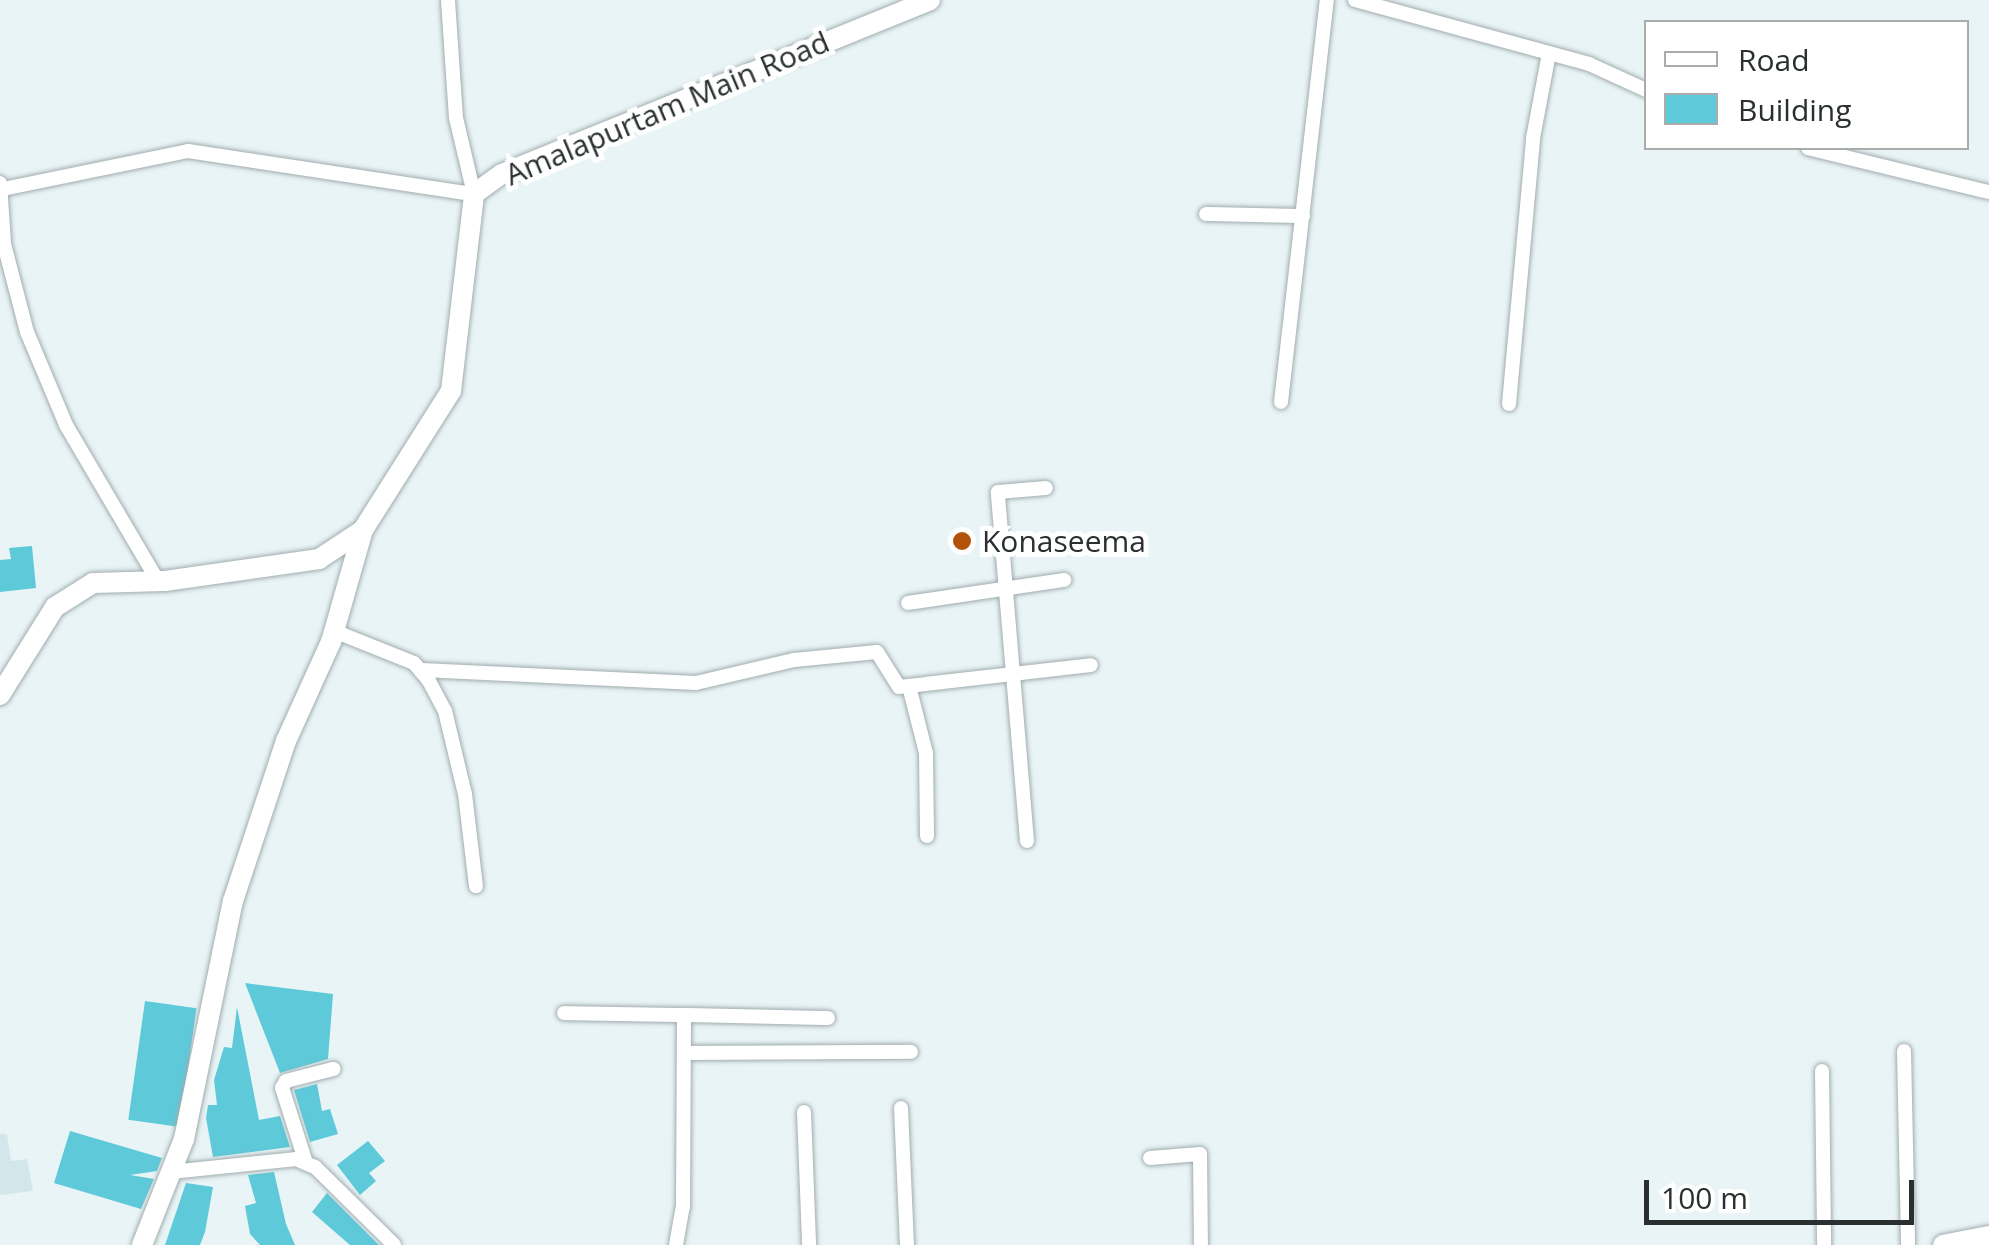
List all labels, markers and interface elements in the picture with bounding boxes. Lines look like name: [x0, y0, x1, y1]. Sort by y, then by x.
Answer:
legend: [1644, 20, 1969, 150]
street label: Amalapurtam Main Road: [500, 23, 834, 193]
text: Road: [1738, 39, 1810, 80]
text: Building: [1738, 89, 1852, 130]
place label: Konaseema: [982, 523, 1146, 559]
marker: Konaseema: [951, 530, 973, 552]
scale bar: [1649, 1160, 1919, 1222]
text: 100 m: [1661, 1177, 1748, 1218]

